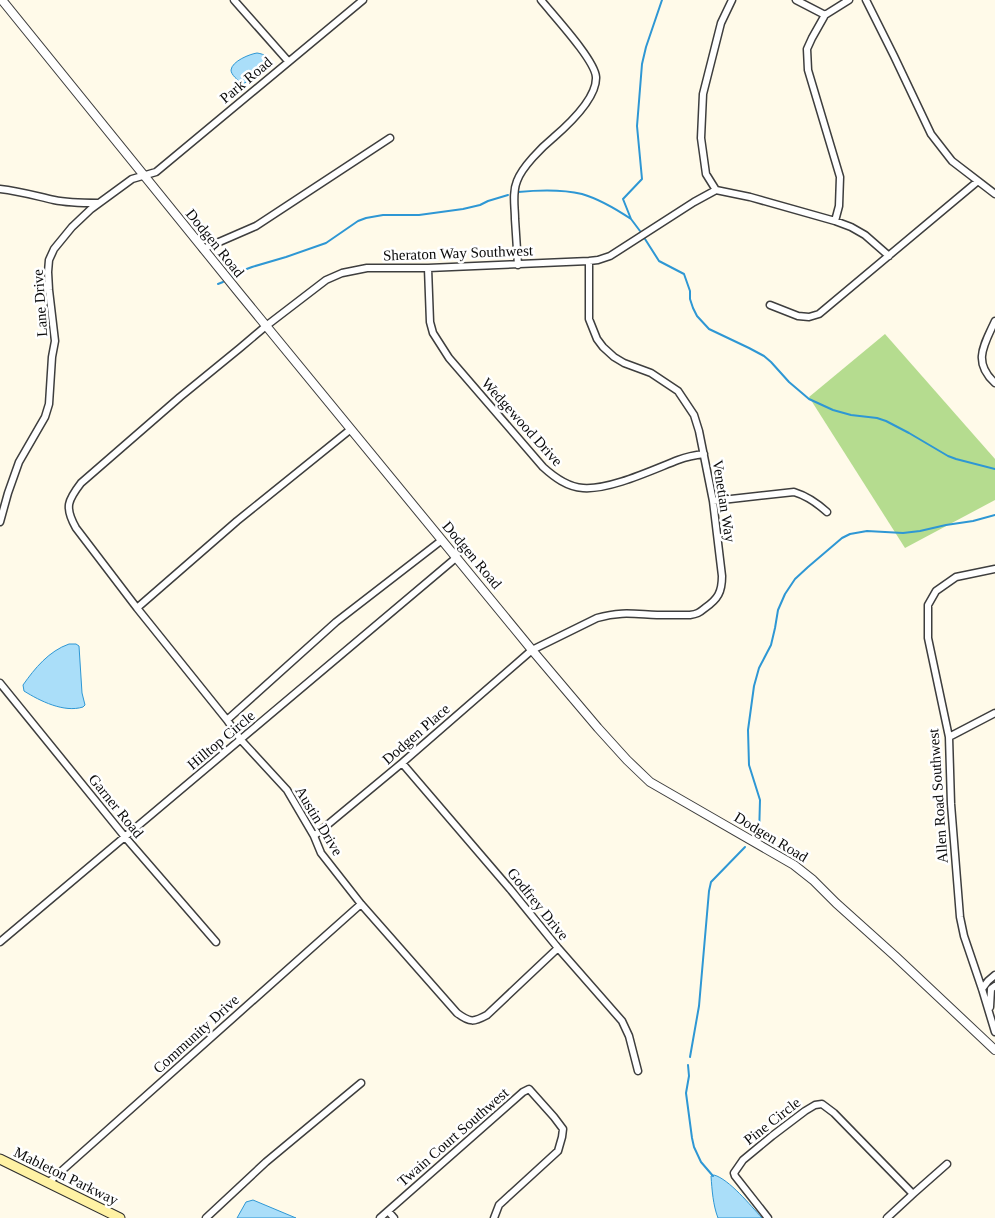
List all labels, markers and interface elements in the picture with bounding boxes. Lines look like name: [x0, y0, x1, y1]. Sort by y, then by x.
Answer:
street label: Park Road: [217, 53, 276, 106]
street label: Dodgen Road: [183, 206, 248, 281]
street label: Sheraton Way Southwest: [383, 242, 534, 264]
street label: Lane Drive: [30, 268, 50, 337]
street label: Wedgewood Drive: [478, 375, 566, 469]
street label: Venetian Way: [710, 459, 738, 544]
street label: Dodgen Road: [439, 518, 505, 592]
street label: Dodgen Place: [379, 700, 453, 768]
street label: Hilltop Circle: [184, 707, 258, 773]
street label: Allen Road Southwest: [925, 727, 951, 864]
street label: Garner Road: [86, 771, 147, 841]
street label: Austin Drive: [292, 783, 346, 859]
street label: Dodgen Road: [731, 809, 811, 865]
street label: Godfrey Drive: [504, 865, 572, 943]
street label: Community Drive: [150, 991, 242, 1077]
street label: Twain Court Southwest: [394, 1084, 512, 1189]
street label: Pine Circle: [741, 1094, 804, 1148]
street label: Mableton Parkway: [11, 1144, 121, 1208]

